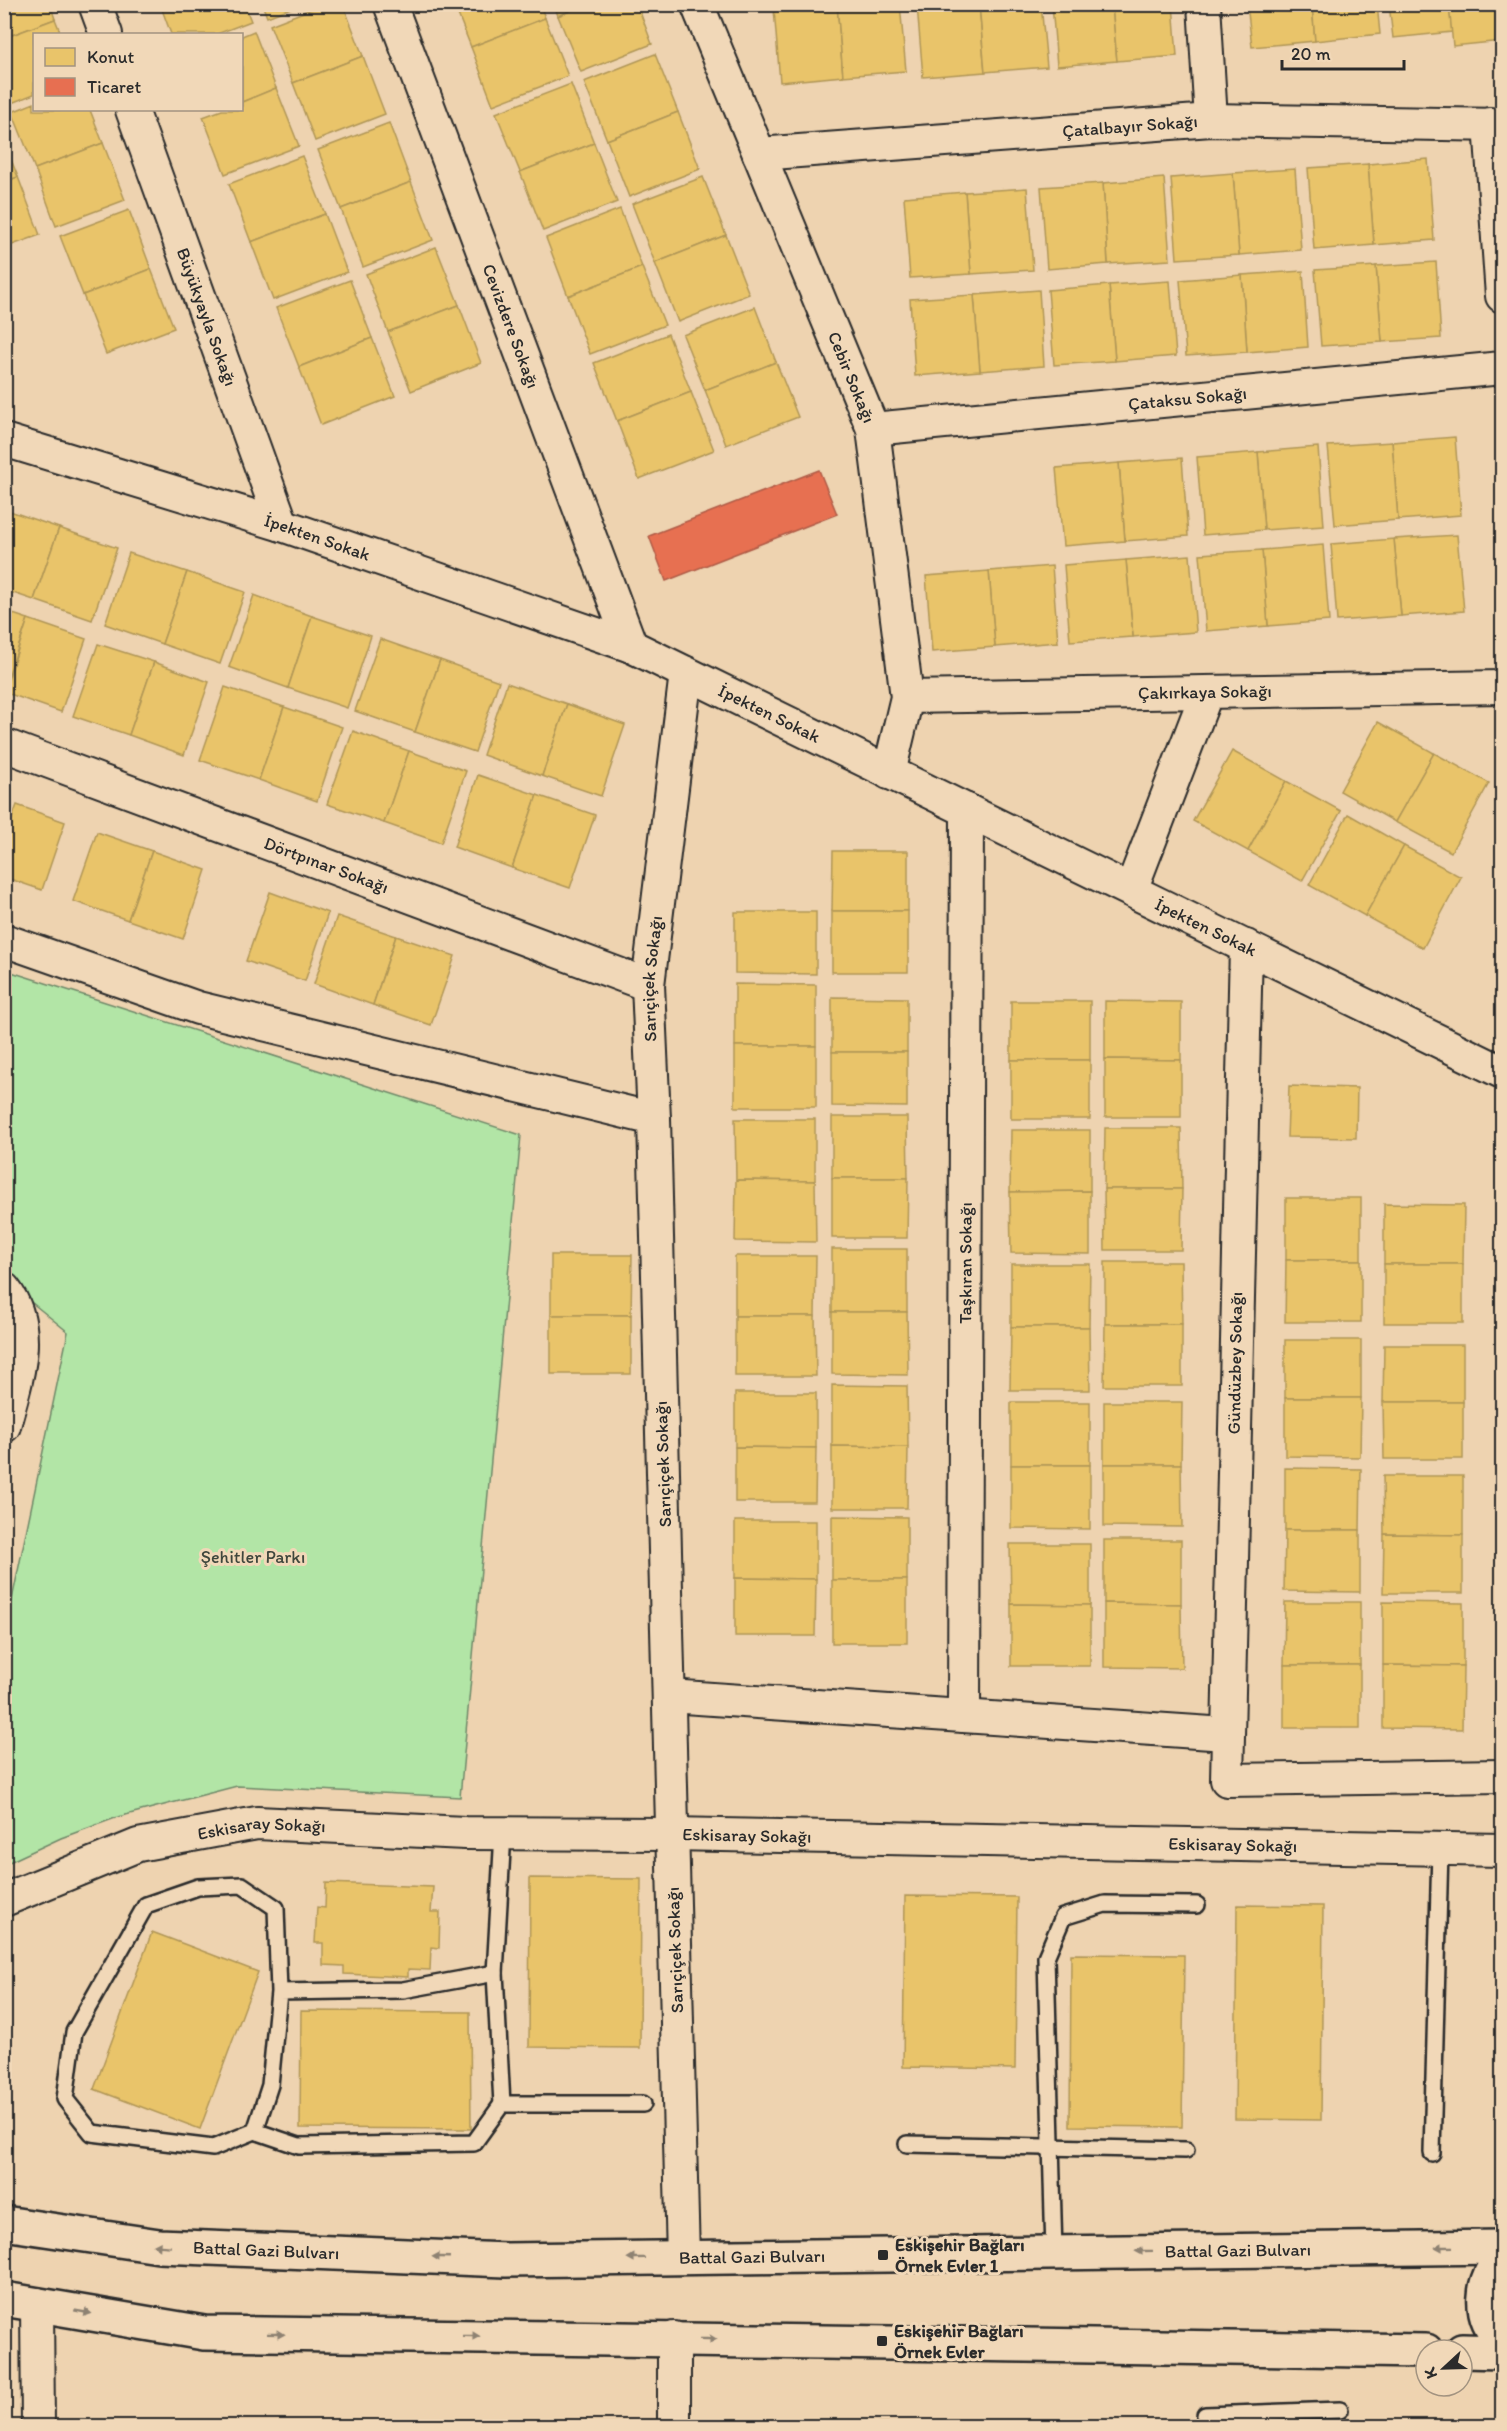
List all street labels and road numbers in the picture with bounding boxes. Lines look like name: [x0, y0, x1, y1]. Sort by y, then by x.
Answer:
street label: Çatalbayır Sokağı: [1061, 110, 1199, 142]
street label: Büyükyayla Sokağı: [172, 245, 242, 389]
street label: Cevizdere Sokağı: [478, 261, 544, 391]
street label: Cebir Sokağı: [823, 328, 880, 426]
street label: Çataksu Sokağı: [1127, 382, 1248, 415]
street label: İpekten Sokak: [261, 509, 374, 566]
street label: İpekten Sokak: [715, 679, 824, 748]
street label: Çakırkaya Sokağı: [1138, 680, 1272, 704]
street label: Dörtpınar Sokağı: [261, 832, 392, 898]
street label: İpekten Sokak: [1151, 893, 1261, 962]
street label: Sarıçiçek Sokağı: [637, 914, 667, 1042]
street label: Taşkıran Sokağı: [954, 1202, 977, 1324]
street label: Gündüzbey Sokağı: [1223, 1291, 1247, 1435]
street label: Sarıçiçek Sokağı: [650, 1400, 676, 1528]
street label: Eskisaray Sokağı: [196, 1812, 326, 1845]
street label: Eskisaray Sokağı: [682, 1823, 812, 1848]
street label: Eskisaray Sokağı: [1168, 1833, 1298, 1857]
street label: Sarıçiçek Sokağı: [662, 1886, 688, 2014]
street label: Battal Gazi Bulvarı: [193, 2236, 340, 2264]
street label: Battal Gazi Bulvarı: [1165, 2238, 1311, 2262]
street label: Battal Gazi Bulvarı: [679, 2245, 825, 2269]

